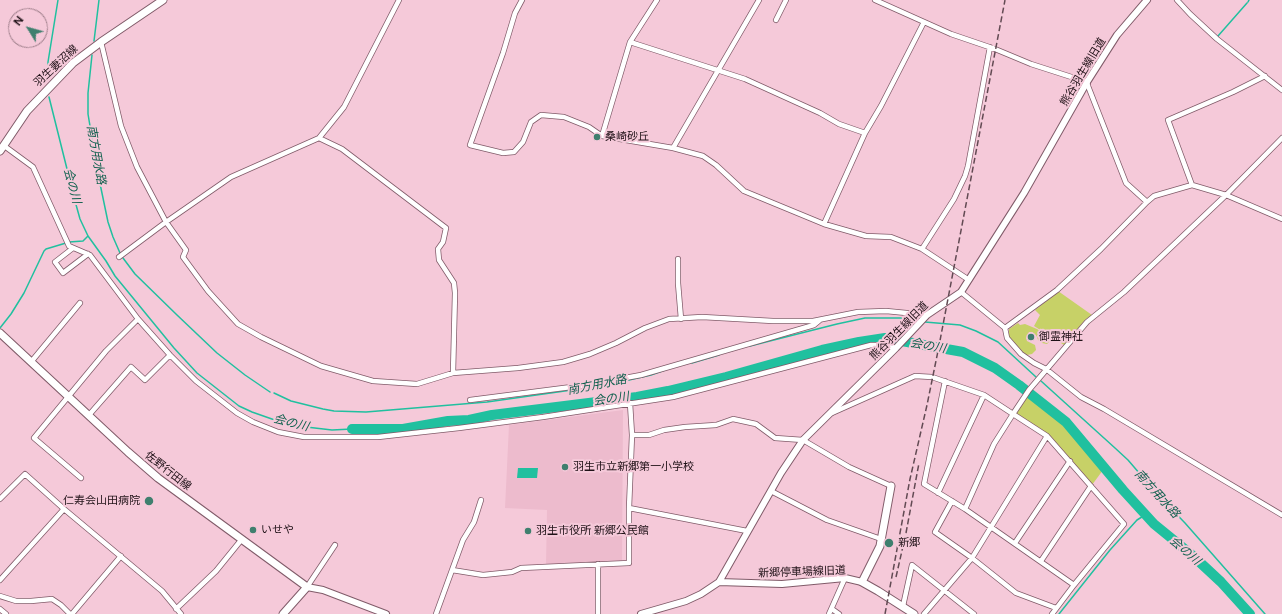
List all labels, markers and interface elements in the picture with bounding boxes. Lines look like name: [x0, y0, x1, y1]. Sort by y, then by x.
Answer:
north arrow: [8, 8, 48, 48]
text: N: [11, 14, 27, 28]
street label: 熊谷羽生線旧道: [1058, 36, 1108, 108]
street label: 羽生妻沼線: [31, 42, 81, 90]
water label: 南方用水路: [84, 124, 108, 186]
place label: 桑崎砂丘: [605, 130, 649, 144]
marker: 桑崎砂丘: [592, 132, 602, 142]
water label: 会の川: [60, 167, 84, 205]
street label: 熊谷羽生線旧道: [867, 299, 931, 363]
place label: 御霊神社: [1039, 330, 1083, 344]
marker: 御霊神社: [1026, 332, 1036, 342]
water label: 会の川: [909, 336, 947, 356]
water label: 南方用水路: [566, 372, 628, 398]
water label: 会の川: [592, 389, 630, 409]
water label: 会の川: [272, 412, 310, 434]
street label: 佐野行田線: [142, 449, 194, 493]
place label: 羽生市立新郷第一小学校: [573, 460, 694, 474]
marker: 羽生市立新郷第一小学校: [560, 462, 570, 472]
water label: 南方用水路: [1132, 467, 1182, 521]
place label: 仁寿会山田病院: [63, 494, 140, 508]
marker: 仁寿会山田病院: [143, 495, 155, 507]
place label: いせや: [261, 523, 294, 537]
place label: 羽生市役所 新郷公民館: [536, 524, 649, 538]
marker: いせや: [248, 525, 258, 535]
marker: 羽生市役所 新郷公民館: [523, 526, 533, 536]
water label: 会の川: [1167, 534, 1203, 568]
place label: 新郷: [898, 536, 920, 550]
marker: 新郷: [883, 537, 895, 549]
street label: 新郷停車場線旧道: [758, 564, 846, 580]

